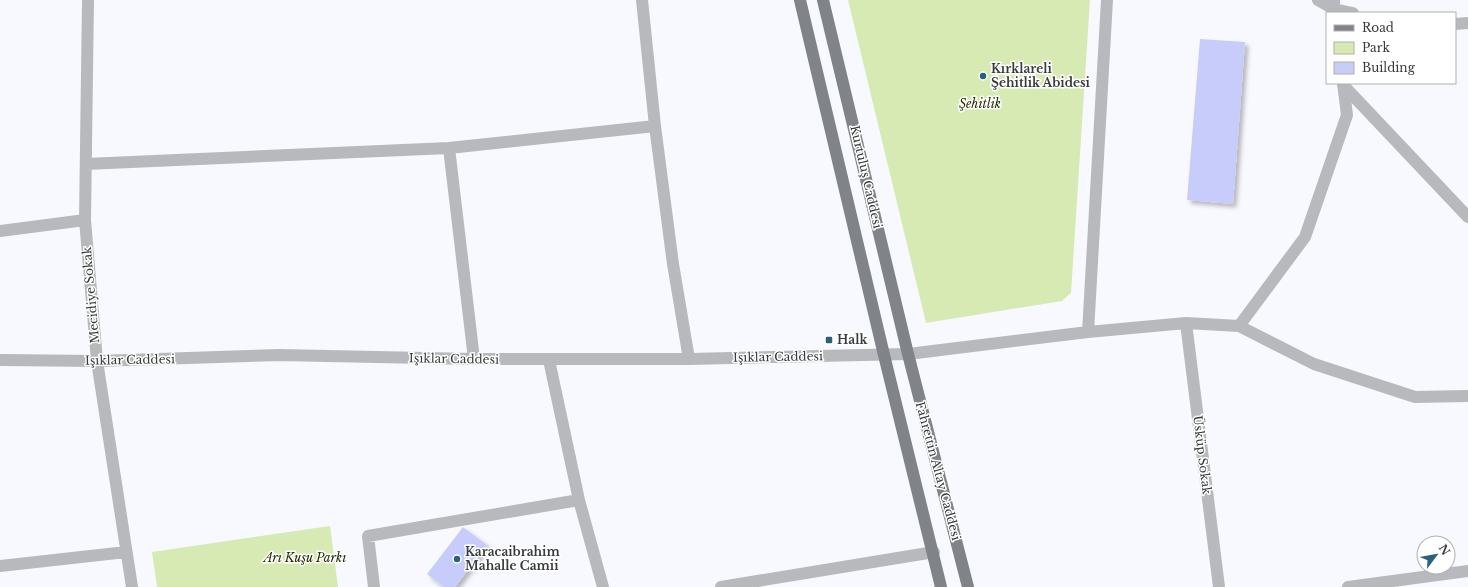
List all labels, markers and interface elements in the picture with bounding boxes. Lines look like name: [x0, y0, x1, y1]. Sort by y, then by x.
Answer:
legend: [1326, 12, 1456, 84]
text: Road: [1362, 20, 1394, 35]
text: Park: [1362, 40, 1390, 55]
text: Building: [1362, 60, 1416, 75]
place label: Kırklareli Şehitlik Abidesi: [991, 61, 1091, 90]
marker: Kırklareli Şehitlik Abidesi: [978, 71, 988, 81]
park label: Şehitlik: [959, 96, 1001, 111]
street label: Kurtuluş Caddesi: [847, 124, 886, 230]
street label: Mecidiye Sokak: [79, 245, 102, 344]
place label: Halk: [837, 332, 868, 347]
marker: Halk: [824, 335, 834, 345]
street label: Işıklar Caddesi: [733, 348, 823, 365]
street label: Işıklar Caddesi: [409, 350, 499, 367]
street label: Işıklar Caddesi: [85, 351, 175, 368]
street label: Fahrettin Altay Caddesi: [913, 400, 964, 542]
street label: Üsküp Sokak: [1190, 414, 1217, 496]
north arrow: [1416, 535, 1456, 575]
text: N: [1436, 542, 1454, 558]
place label: Karacaibrahim Mahalle Camii: [465, 544, 560, 573]
park label: Arı Kuşu Parkı: [262, 550, 346, 565]
marker: Karacaibrahim Mahalle Camii: [452, 554, 462, 564]

